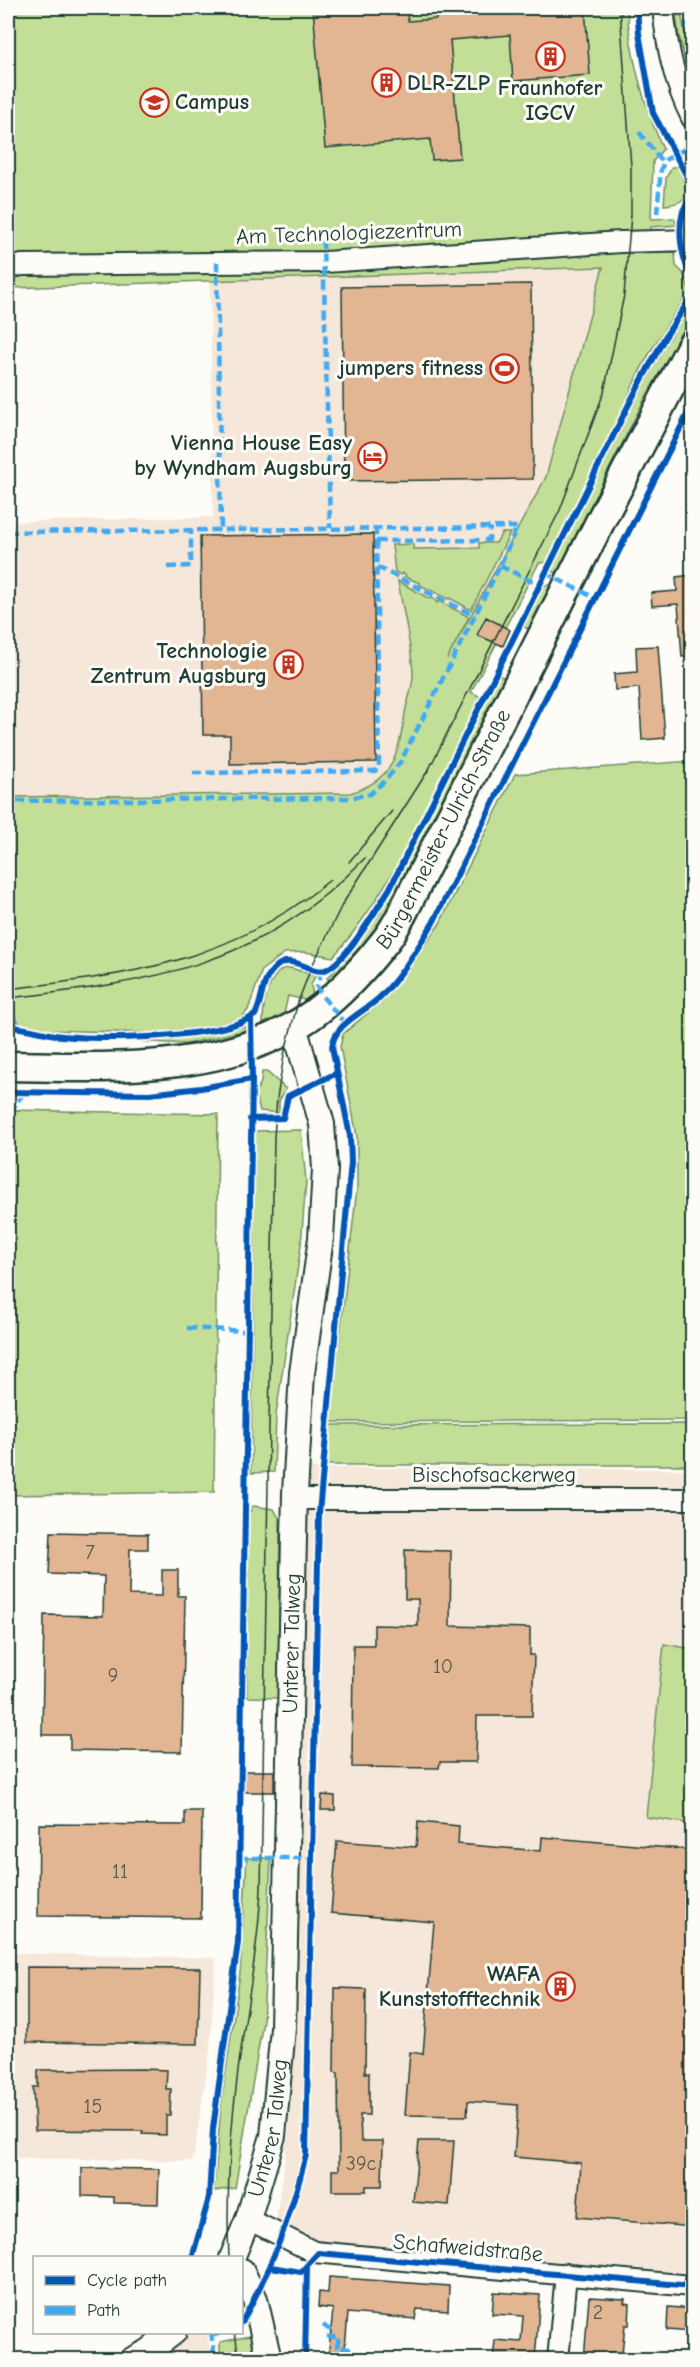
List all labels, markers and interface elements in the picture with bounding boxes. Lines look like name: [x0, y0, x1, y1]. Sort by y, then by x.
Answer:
building icon: Fraunhofer IGCV: [534, 40, 566, 72]
building icon: DLR-ZLP: [370, 67, 402, 99]
place label: DLR-ZLP: [407, 70, 490, 96]
place label: Fraunhofer IGCV: [498, 75, 602, 126]
school or university icon: Campus: [138, 86, 170, 118]
place label: Campus: [175, 89, 249, 115]
street label: Am Technologiezentrum: [236, 216, 462, 250]
sports icon: jumpers fitness: [488, 352, 520, 384]
place label: jumpers fitness: [337, 355, 483, 381]
place label: Vienna House Easy by Wyndham Augsburg: [134, 430, 353, 481]
hotel icon: Vienna House Easy by Wyndham Augsburg: [357, 440, 389, 472]
place label: Technologie Zentrum Augsburg: [91, 638, 267, 689]
building icon: Technologie Zentrum Augsburg: [272, 648, 304, 680]
street label: Bürgermeister-Ulrich-Straße: [370, 705, 516, 955]
street label: Bischofsackerweg: [412, 1462, 576, 1488]
house number: 7: [85, 1541, 95, 1564]
street label: Unterer Talweg: [277, 1573, 306, 1714]
house number: 10: [433, 1655, 453, 1678]
house number: 9: [108, 1664, 118, 1687]
house number: 11: [112, 1860, 128, 1883]
place label: WAFA Kunststofftechnik: [379, 1961, 540, 2012]
building icon: WAFA Kunststofftechnik: [545, 1971, 577, 2003]
street label: Unterer Talweg: [242, 2058, 293, 2200]
house number: 15: [84, 2095, 102, 2118]
house number: 39c: [346, 2152, 377, 2175]
street label: Schafweidstraße: [392, 2229, 544, 2267]
legend: [33, 2256, 243, 2334]
text: Cycle path: [87, 2270, 167, 2291]
text: Path: [87, 2300, 120, 2321]
house number: 2: [593, 2301, 603, 2324]

